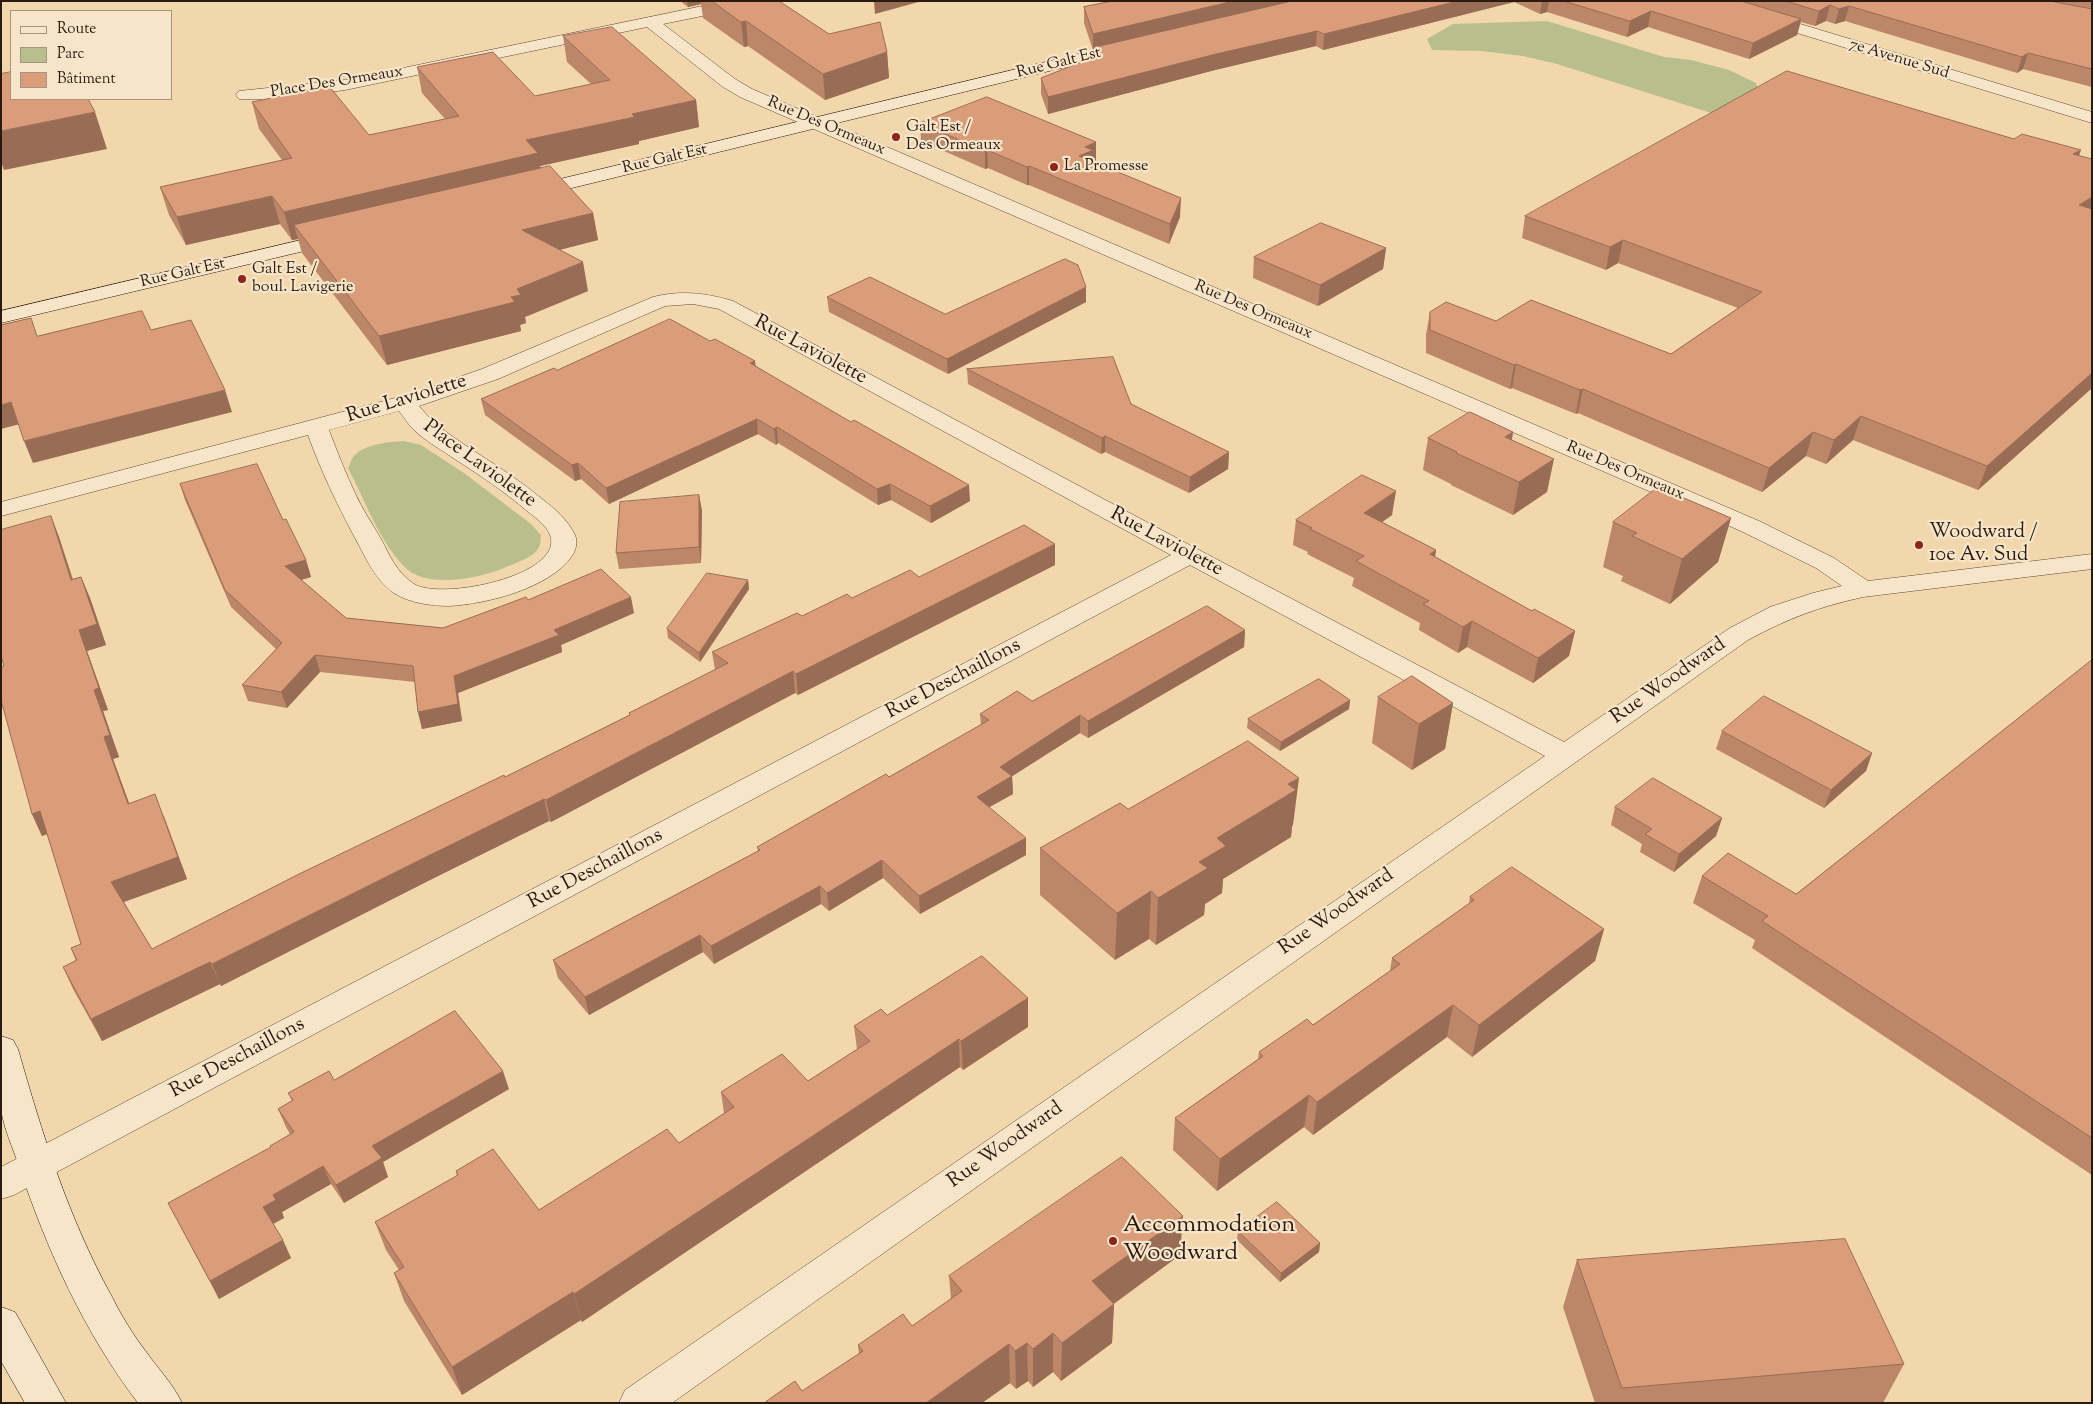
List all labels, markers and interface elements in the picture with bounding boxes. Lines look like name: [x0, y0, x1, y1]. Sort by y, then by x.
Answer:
legend: [10, 10, 172, 100]
text: Route: [57, 19, 96, 40]
street label: 7e Avenue Sud: [1847, 36, 1951, 84]
text: Parc: [57, 44, 84, 65]
street label: Rue Galt Est: [1015, 44, 1103, 84]
street label: Place Des Ormeaux: [269, 63, 405, 103]
text: Bâtiment: [57, 69, 116, 90]
street label: Rue Des Ormeaux: [764, 94, 888, 160]
place label: Galt Est / Des Ormeaux: [906, 118, 1001, 156]
marker: Galt Est / Des Ormeaux: [890, 131, 902, 143]
street label: Rue Galt Est: [621, 141, 709, 179]
place label: La Promesse: [1064, 157, 1149, 177]
marker: La Promesse: [1048, 161, 1060, 173]
street label: Rue Galt Est: [139, 255, 227, 293]
place label: Galt Est / boul. Lavigerie: [252, 260, 353, 298]
marker: Galt Est / boul. Lavigerie: [236, 273, 248, 285]
street label: Rue Des Ormeaux: [1191, 278, 1315, 344]
street label: Rue Laviolette: [749, 311, 871, 391]
street label: Rue Laviolette: [344, 370, 470, 430]
street label: Place Laviolette: [418, 416, 540, 514]
street label: Rue Des Ormeaux: [1563, 439, 1687, 505]
street label: Rue Laviolette: [1105, 503, 1227, 583]
place label: Woodward / 10e Av. Sud: [1929, 522, 2038, 569]
marker: Woodward / 10e Av. Sud: [1913, 539, 1925, 551]
street label: Rue Deschaillons: [883, 634, 1025, 726]
street label: Rue Woodward: [1607, 634, 1731, 730]
street label: Rue Deschaillons: [525, 824, 667, 916]
street label: Rue Woodward: [1275, 865, 1399, 961]
street label: Rue Deschaillons: [167, 1013, 309, 1105]
street label: Rue Woodward: [944, 1098, 1068, 1194]
place label: Accommodation Woodward: [1123, 1213, 1295, 1269]
marker: Accommodation Woodward: [1107, 1235, 1119, 1247]

